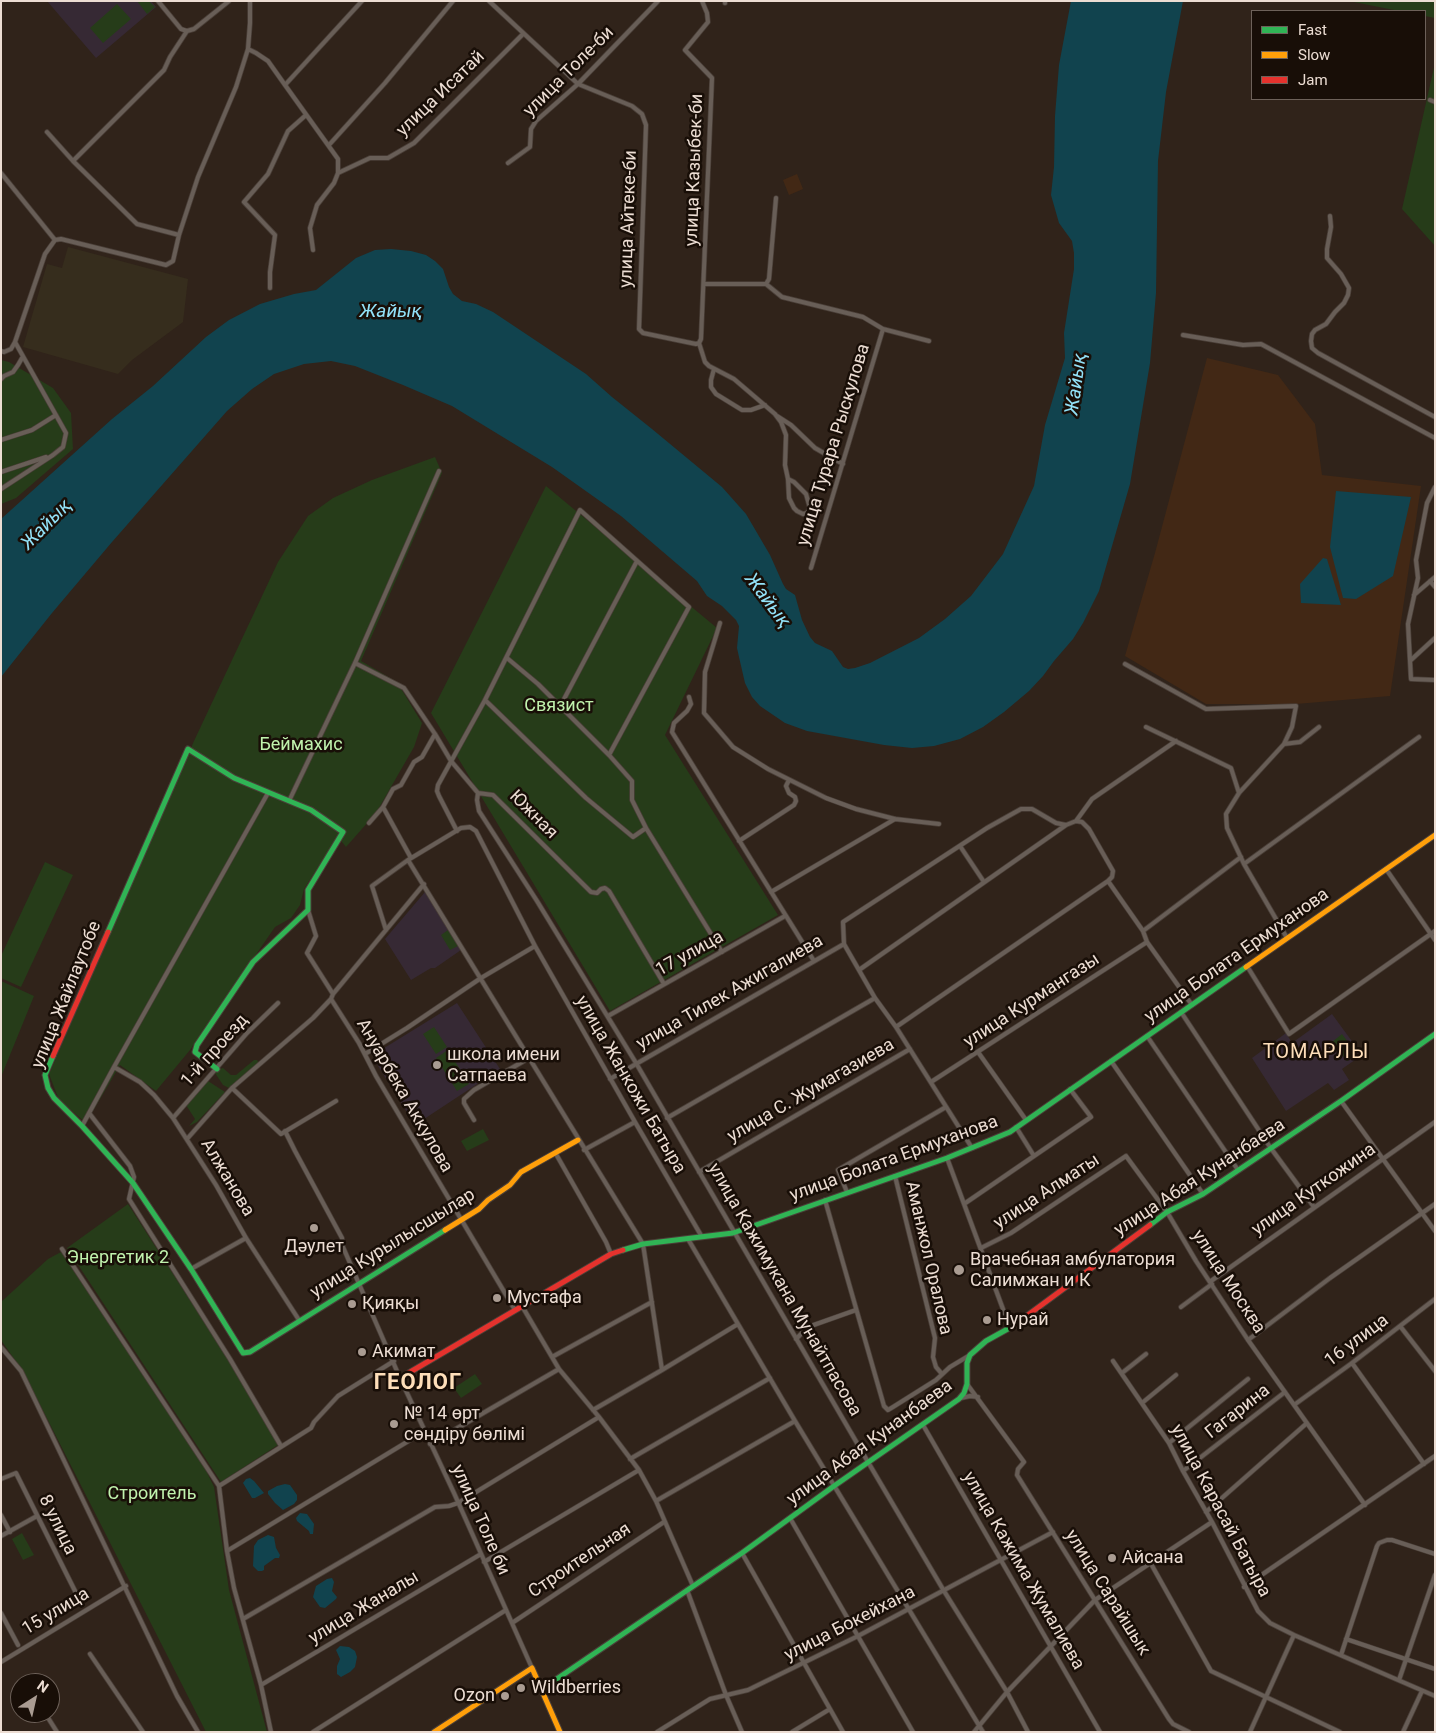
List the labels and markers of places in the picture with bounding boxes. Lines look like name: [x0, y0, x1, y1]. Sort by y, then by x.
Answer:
place label: школа имени Сатпаева: [447, 1044, 560, 1086]
marker: школа имени Сатпаева: [431, 1059, 443, 1071]
marker: Дәулет: [308, 1222, 320, 1234]
place label: Дәулет: [284, 1236, 344, 1258]
place label: Врачебная амбулатория Салимжан и К: [970, 1249, 1175, 1292]
marker: Врачебная амбулатория Салимжан и К: [952, 1263, 966, 1277]
place label: Мустафа: [507, 1287, 582, 1309]
marker: Мустафа: [491, 1292, 503, 1304]
place label: Қияқы: [362, 1293, 419, 1315]
marker: Қияқы: [346, 1298, 358, 1310]
place label: Нурай: [997, 1309, 1049, 1331]
marker: Нурай: [981, 1314, 993, 1326]
place label: Акимат: [372, 1341, 436, 1363]
marker: Акимат: [356, 1346, 368, 1358]
place label: № 14 өрт сөндіру бөлімі: [404, 1403, 525, 1446]
marker: № 14 өрт сөндіру бөлімі: [388, 1418, 400, 1430]
place label: Айсана: [1122, 1547, 1184, 1569]
marker: Айсана: [1106, 1552, 1118, 1564]
place label: Wildberries: [531, 1677, 621, 1699]
marker: Wildberries: [515, 1682, 527, 1694]
place label: Ozon: [454, 1685, 495, 1707]
marker: Ozon: [499, 1690, 511, 1702]

